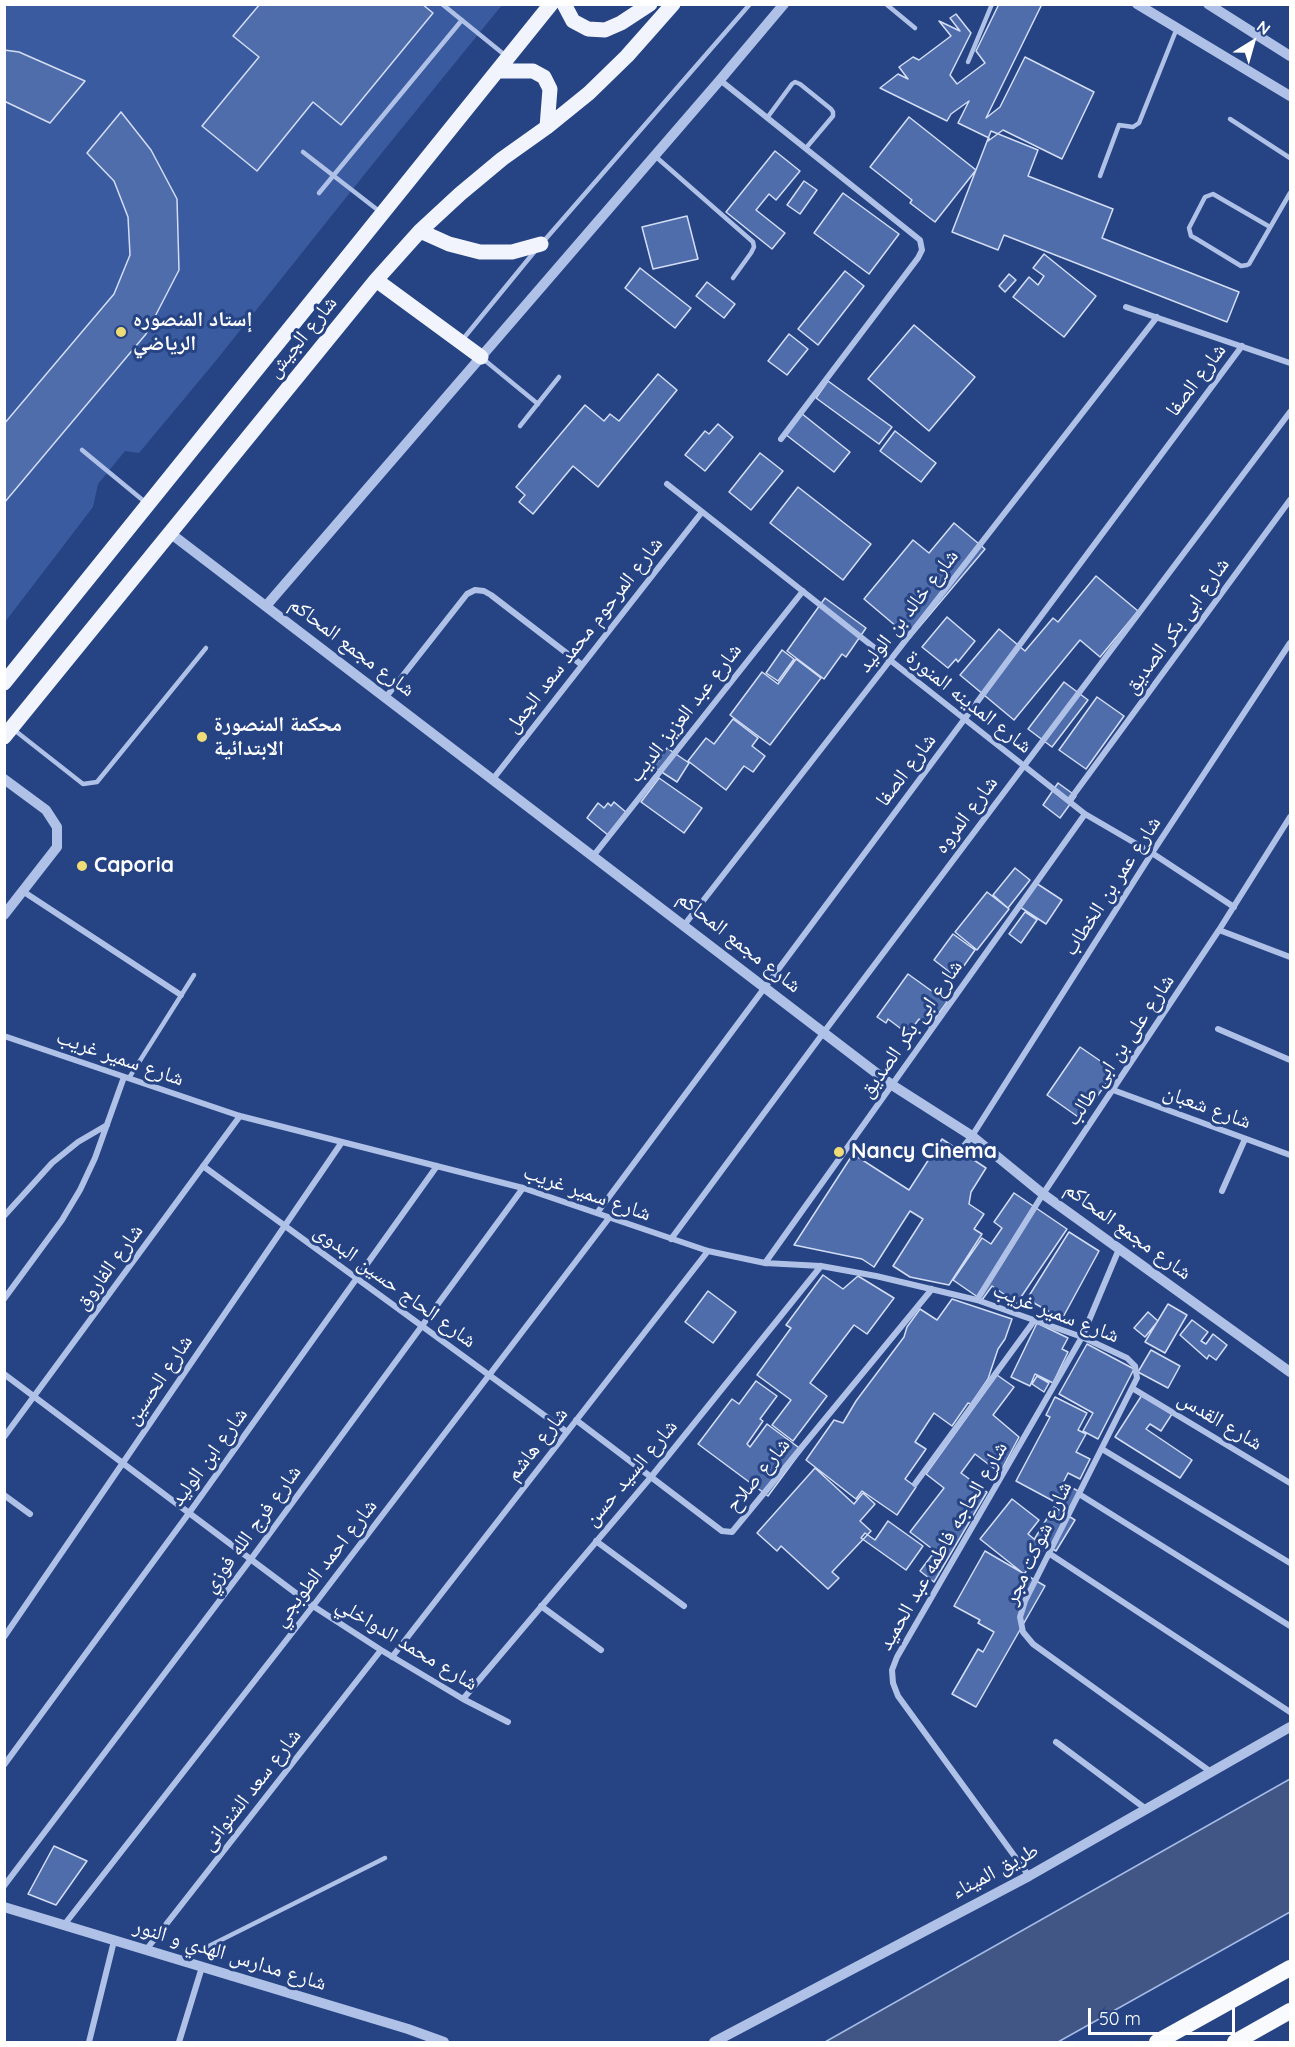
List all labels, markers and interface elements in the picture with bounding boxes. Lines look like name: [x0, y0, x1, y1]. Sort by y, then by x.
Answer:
north arrow: [1223, 12, 1283, 72]
text: N: [1253, 16, 1275, 39]
street label: شارع الجيش: [261, 291, 343, 383]
place label: إستاد المنصوره الرياضي: [133, 307, 252, 357]
marker: إستاد المنصوره الرياضي: [114, 325, 128, 339]
street label: شارع الصفا: [1160, 339, 1232, 421]
street label: شارع المرحوم محمد سعد الجمل: [500, 532, 668, 738]
street label: شارع خالد بن الوليد: [852, 544, 964, 678]
street label: شارع ابى بكر الصديق: [1119, 553, 1235, 699]
street label: شارع مجمع المحاكم: [284, 592, 420, 702]
street label: شارع عبد العزيز الديب: [623, 638, 747, 788]
street label: شارع المدينه المنورة: [901, 645, 1037, 759]
place label: محكمة المنصورة الابتدائية: [214, 712, 342, 762]
street label: شارع الصفا: [870, 729, 942, 811]
marker: محكمة المنصورة الابتدائية: [195, 730, 209, 744]
street label: شارع المروه: [929, 771, 1003, 859]
street label: شارع عمر بن الخطاب: [1058, 812, 1166, 960]
place label: Caporia: [94, 853, 174, 879]
marker: Caporia: [75, 859, 89, 873]
street label: شارع مجمع المحاكم: [672, 886, 806, 998]
street label: شارع ابى بكر الصديق: [854, 955, 968, 1103]
street label: شارع على بن ابى طالب: [1060, 970, 1180, 1130]
street label: شارع سمير غريب: [53, 1024, 187, 1092]
street label: شارع شعبان: [1160, 1079, 1254, 1135]
place label: Nancy Cinema: [851, 1139, 997, 1165]
marker: Nancy Cinema: [832, 1145, 846, 1159]
street label: شارع سمير غريب: [520, 1159, 654, 1227]
street label: شارع مجمع المحاكم: [1060, 1176, 1196, 1286]
street label: شارع الفاروق: [69, 1219, 149, 1315]
street label: شارع الحاج حسين البدوى: [309, 1219, 481, 1353]
street label: شارع سمير غريب: [989, 1277, 1123, 1349]
street label: شارع الحسين: [120, 1330, 198, 1430]
street label: شارع القدس: [1173, 1386, 1267, 1456]
street label: شارع هاشم: [500, 1402, 574, 1486]
street label: شارع ابن الوليد: [165, 1403, 253, 1511]
street label: شارع السيد حسن: [579, 1414, 683, 1532]
street label: شارع صلاح: [720, 1433, 796, 1517]
street label: شارع الحاجه فاطمه عبد الحميد: [873, 1437, 1013, 1655]
street label: شارع فرج الله فوزي: [197, 1460, 307, 1598]
street label: شارع شوكت مجر: [998, 1477, 1078, 1609]
street label: شارع احمد الطوبجي: [267, 1494, 383, 1632]
street label: شارع محمد الدواخلي: [332, 1592, 482, 1696]
street label: شارع سعد الشنوانى: [195, 1724, 307, 1856]
street label: طريق الميناء: [947, 1838, 1043, 1904]
street label: شارع مدارس الهدي و النور: [130, 1914, 330, 1996]
scale bar: [1091, 1996, 1238, 2034]
text: 50 m: [1099, 2007, 1141, 2030]

